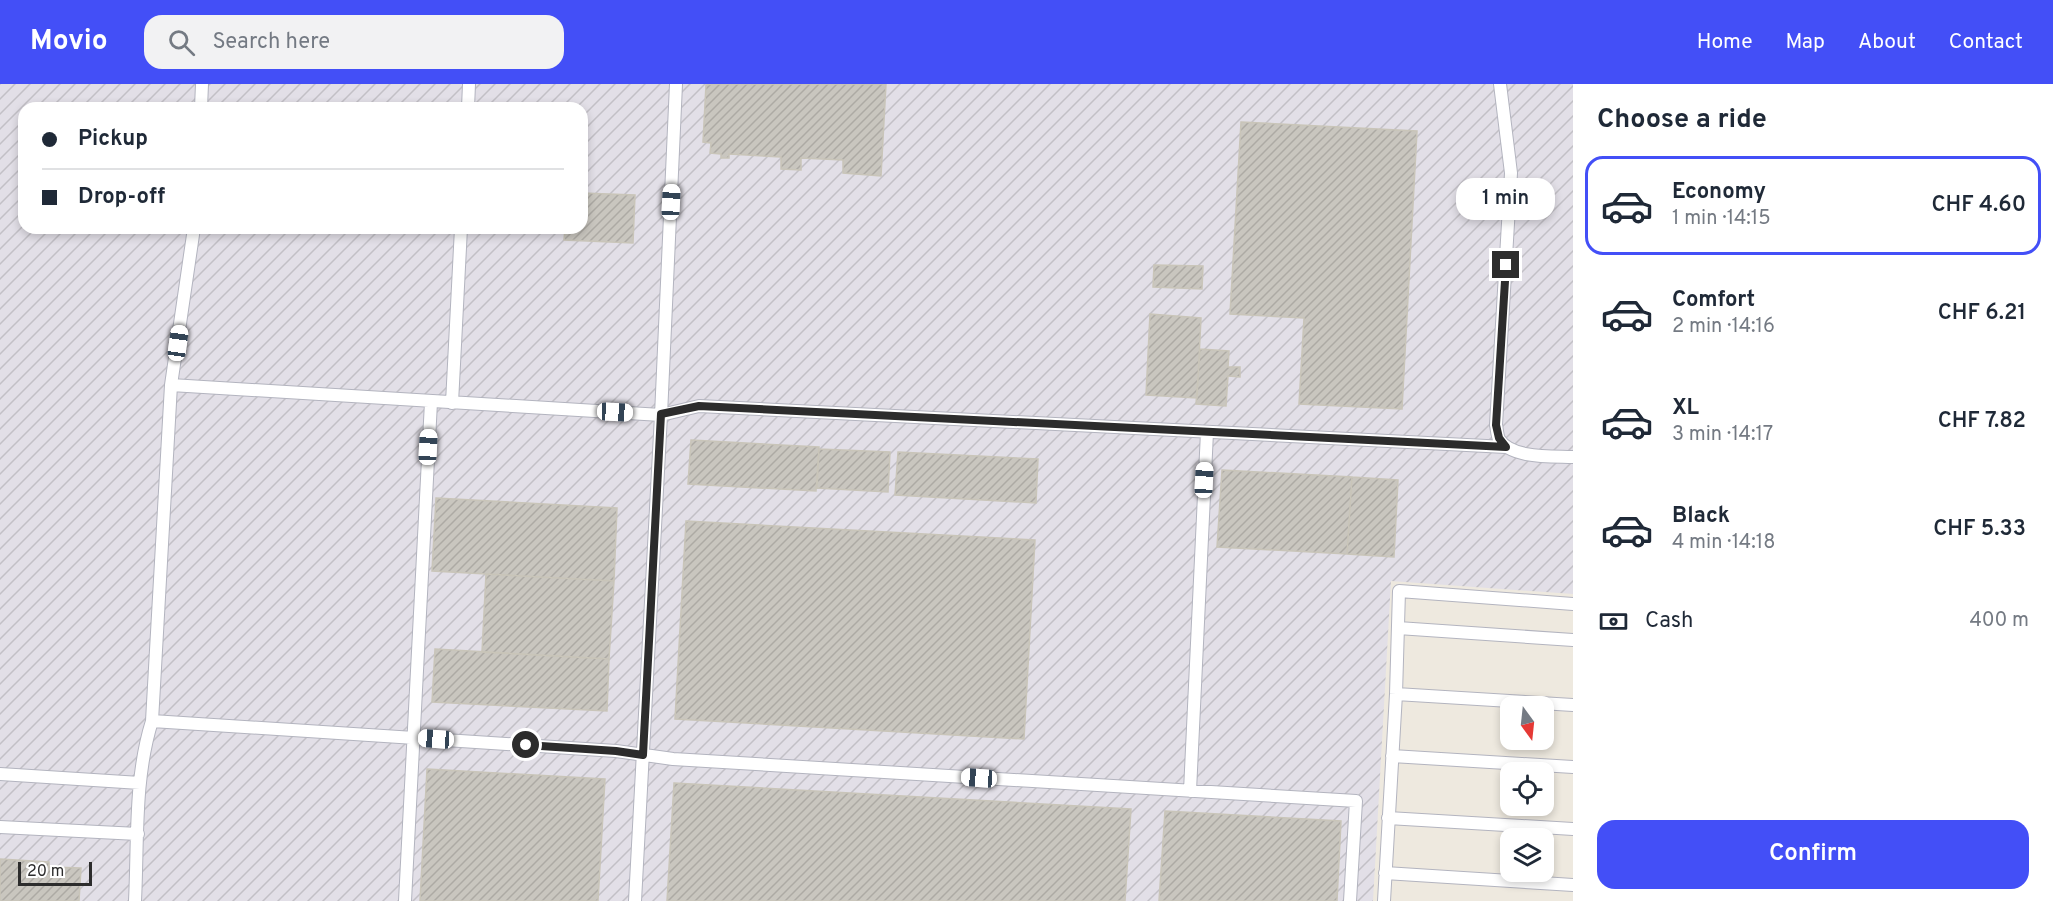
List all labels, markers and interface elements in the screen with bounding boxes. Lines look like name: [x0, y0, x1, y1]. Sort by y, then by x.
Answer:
search box: [144, 15, 564, 69]
text: Movio: [30, 24, 108, 60]
icon: search: [165, 26, 198, 59]
text: Search here: [213, 29, 330, 56]
text: Home: [1697, 29, 1753, 56]
text: Map: [1786, 29, 1825, 56]
text: About: [1858, 29, 1916, 56]
text: Contact: [1949, 29, 2023, 56]
text: Choose a ride: [1597, 103, 1767, 137]
text: Pickup: [78, 126, 148, 153]
callout: 1 min: [1456, 178, 1556, 220]
icon: car: [1600, 179, 1654, 233]
text: Economy: [1672, 179, 1766, 206]
text: Drop-off: [78, 184, 165, 211]
car: [661, 184, 681, 220]
text: 1 min: [1482, 186, 1529, 212]
text: CHF 4.60: [1932, 192, 2026, 219]
text: 1 min · 14:15: [1672, 206, 1771, 232]
route end: [1492, 251, 1519, 278]
icon: car: [1600, 287, 1654, 341]
text: Comfort: [1672, 287, 1755, 314]
text: CHF 6.21: [1938, 300, 2026, 327]
text: 2 min · 14:16: [1672, 314, 1775, 340]
car: [167, 324, 189, 362]
icon: car: [1600, 395, 1654, 449]
text: XL: [1672, 395, 1699, 422]
car: [597, 402, 633, 422]
text: CHF 7.82: [1938, 408, 2026, 435]
text: 3 min · 14:17: [1672, 422, 1773, 448]
car: [418, 429, 438, 465]
car: [1194, 462, 1214, 498]
icon: car: [1600, 503, 1654, 557]
text: Black: [1672, 503, 1730, 530]
text: CHF 5.33: [1933, 516, 2026, 543]
text: 4 min · 14:18: [1672, 530, 1775, 556]
icon: cash: [1597, 605, 1630, 638]
text: Cash: [1645, 608, 1694, 635]
text: 400 m: [1969, 608, 2029, 634]
north arrow: [1500, 696, 1554, 750]
map controls: [1500, 696, 1554, 882]
car: [417, 729, 455, 749]
route start: [512, 731, 539, 758]
button: locate: [1500, 762, 1554, 816]
car: [960, 768, 998, 788]
button: Confirm: [1597, 820, 2029, 889]
button: layers: [1500, 828, 1554, 882]
scale bar: [18, 859, 92, 886]
text: 20 m: [27, 862, 64, 882]

